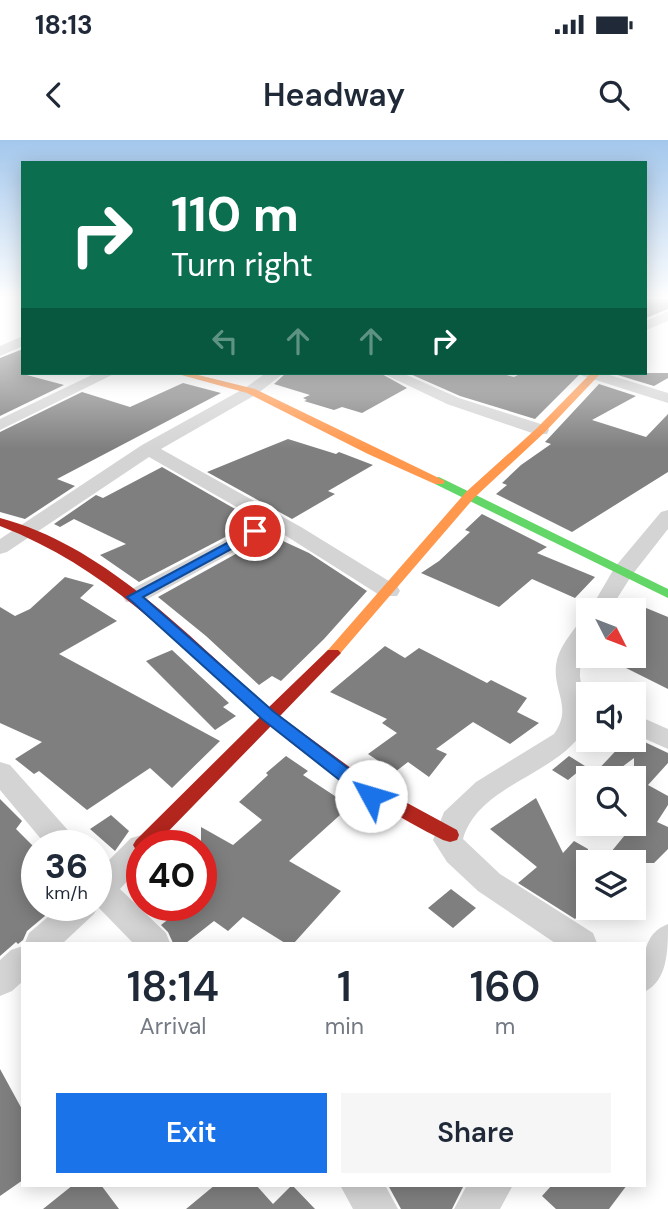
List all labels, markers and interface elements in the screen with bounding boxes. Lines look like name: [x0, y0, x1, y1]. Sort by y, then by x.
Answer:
text: 18:13: [35, 8, 93, 42]
text: Headway: [263, 74, 405, 116]
icon: back: [35, 76, 73, 114]
icon: search: [595, 76, 633, 114]
text: 110 m: [171, 182, 299, 246]
icon: right: [56, 189, 147, 280]
text: Turn right: [171, 244, 313, 286]
icon: left: [206, 322, 244, 360]
icon: ahead: [279, 322, 317, 360]
icon: ahead: [352, 322, 390, 360]
icon: right: [425, 322, 463, 360]
pin: [225, 501, 285, 561]
icon: arrive: [236, 512, 274, 550]
north arrow: [576, 598, 646, 668]
map controls: [576, 598, 646, 920]
button: sound: [576, 682, 646, 752]
position arrow: [334, 759, 408, 833]
button: search: [576, 766, 646, 836]
speed limit sign: 40: [126, 830, 217, 921]
text: 36: [45, 843, 88, 889]
button: layers: [576, 850, 646, 920]
text: km/h: [45, 881, 88, 905]
text: 18:14: [127, 959, 219, 1014]
text: 1: [337, 959, 352, 1014]
text: 160: [470, 959, 540, 1014]
text: Arrival: [139, 1011, 206, 1041]
text: min: [325, 1011, 364, 1041]
text: m: [495, 1011, 515, 1041]
button: Exit: [56, 1093, 327, 1173]
button: Share: [341, 1093, 611, 1173]

